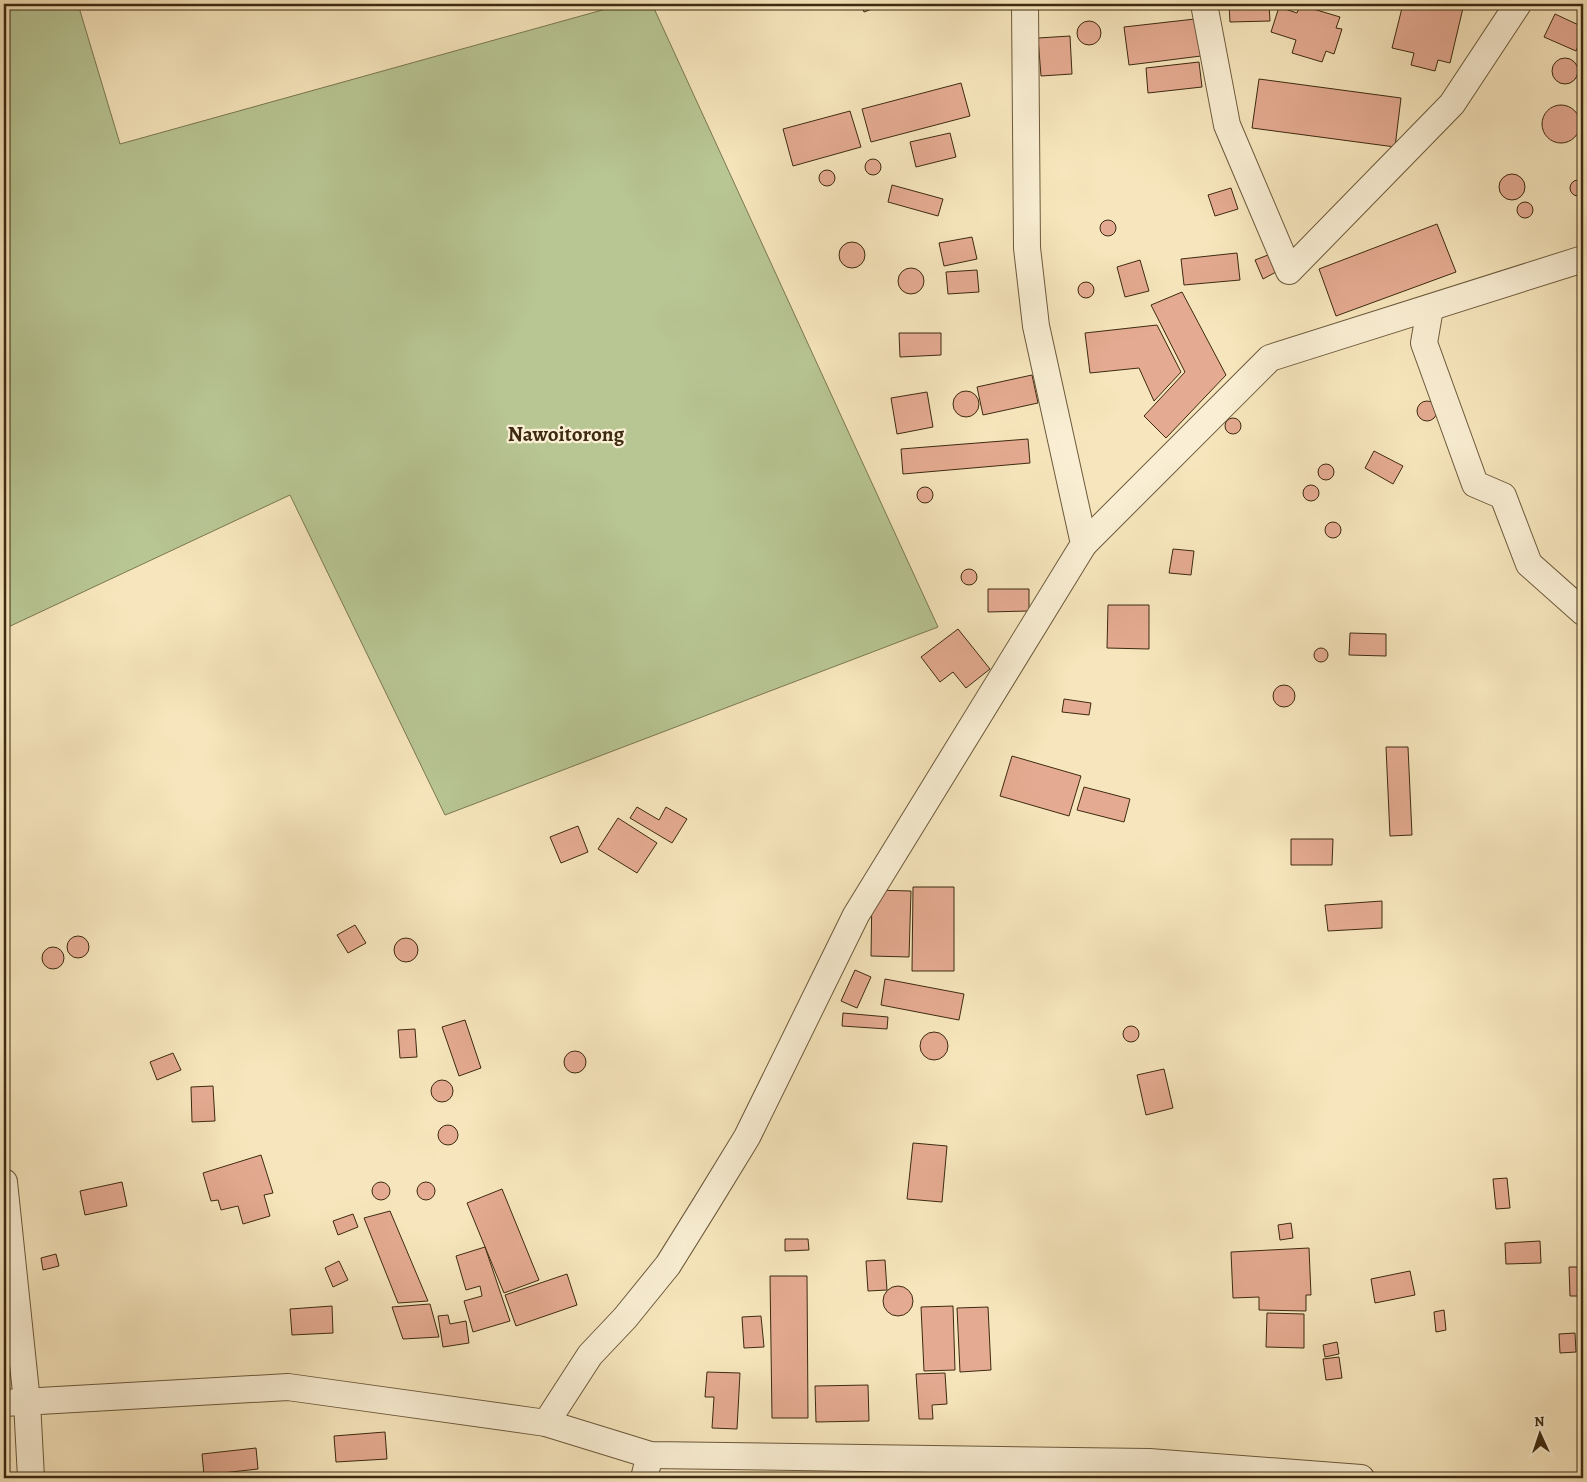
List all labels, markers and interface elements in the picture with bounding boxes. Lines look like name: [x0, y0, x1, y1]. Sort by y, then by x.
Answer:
district label: Nawoitorong: [508, 420, 625, 448]
north arrow: [1514, 1410, 1564, 1460]
text: N: [1534, 1412, 1545, 1431]

